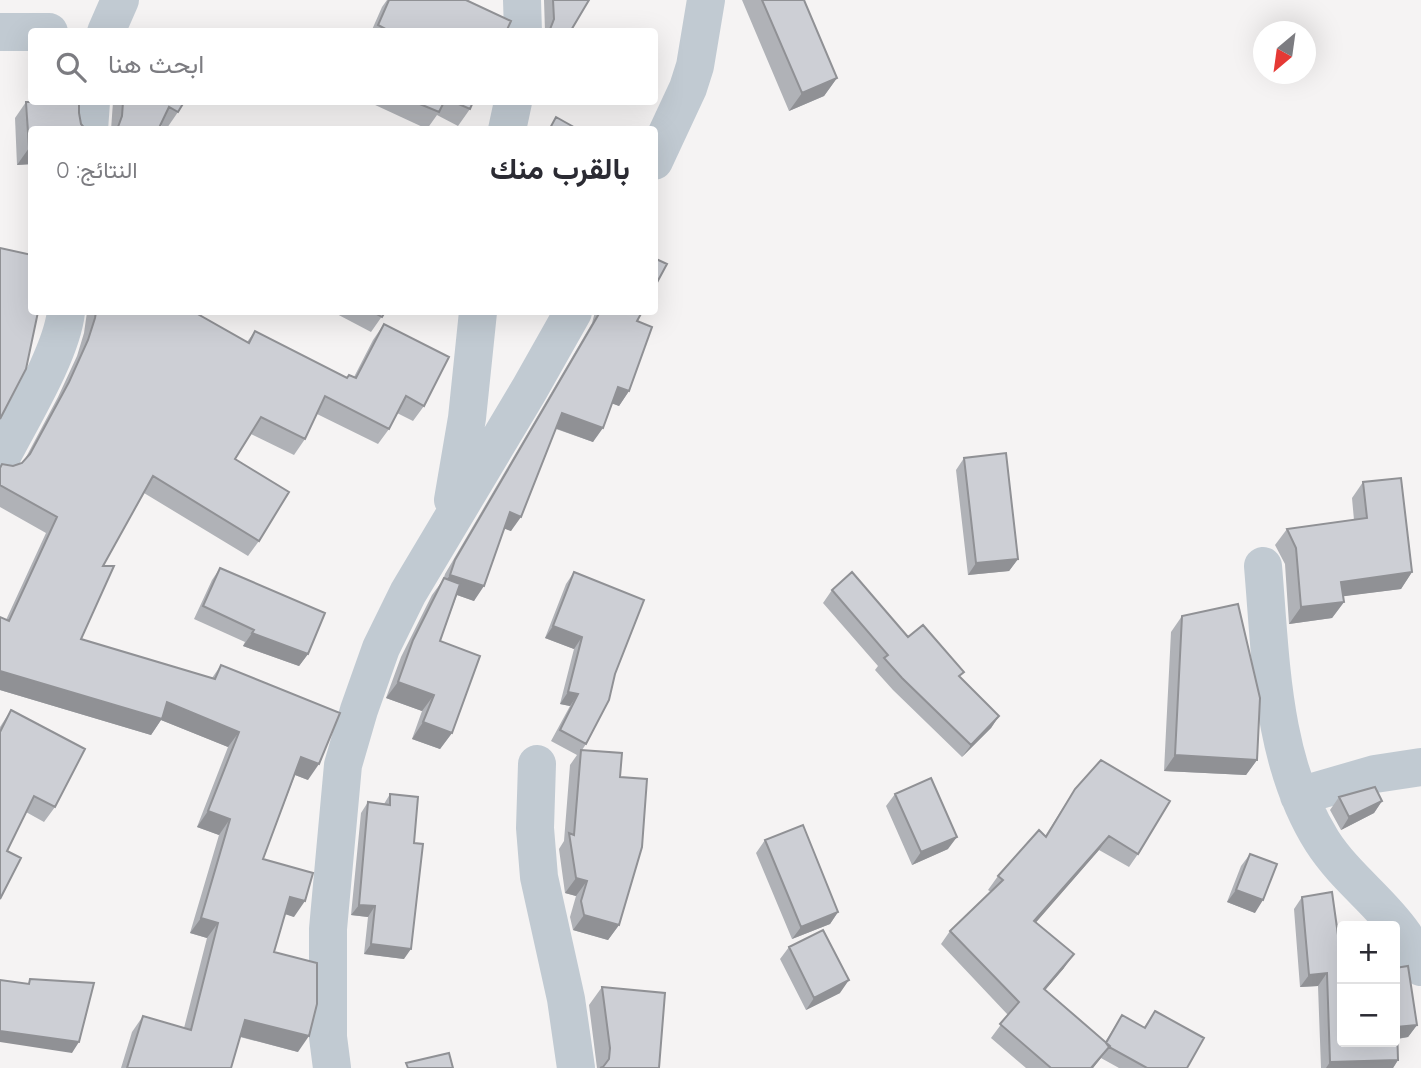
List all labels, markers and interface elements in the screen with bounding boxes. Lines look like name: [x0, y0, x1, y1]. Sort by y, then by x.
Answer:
north arrow: [1253, 21, 1316, 84]
search box: [28, 28, 658, 105]
text: ابحث هنا: [108, 47, 204, 80]
icon: search: [52, 48, 90, 86]
text: بالقرب منك: [490, 149, 630, 187]
text: النتائج: 0: [56, 155, 138, 184]
map controls: [1337, 921, 1400, 1047]
button: +: [1337, 921, 1400, 984]
button: −: [1337, 984, 1400, 1047]

